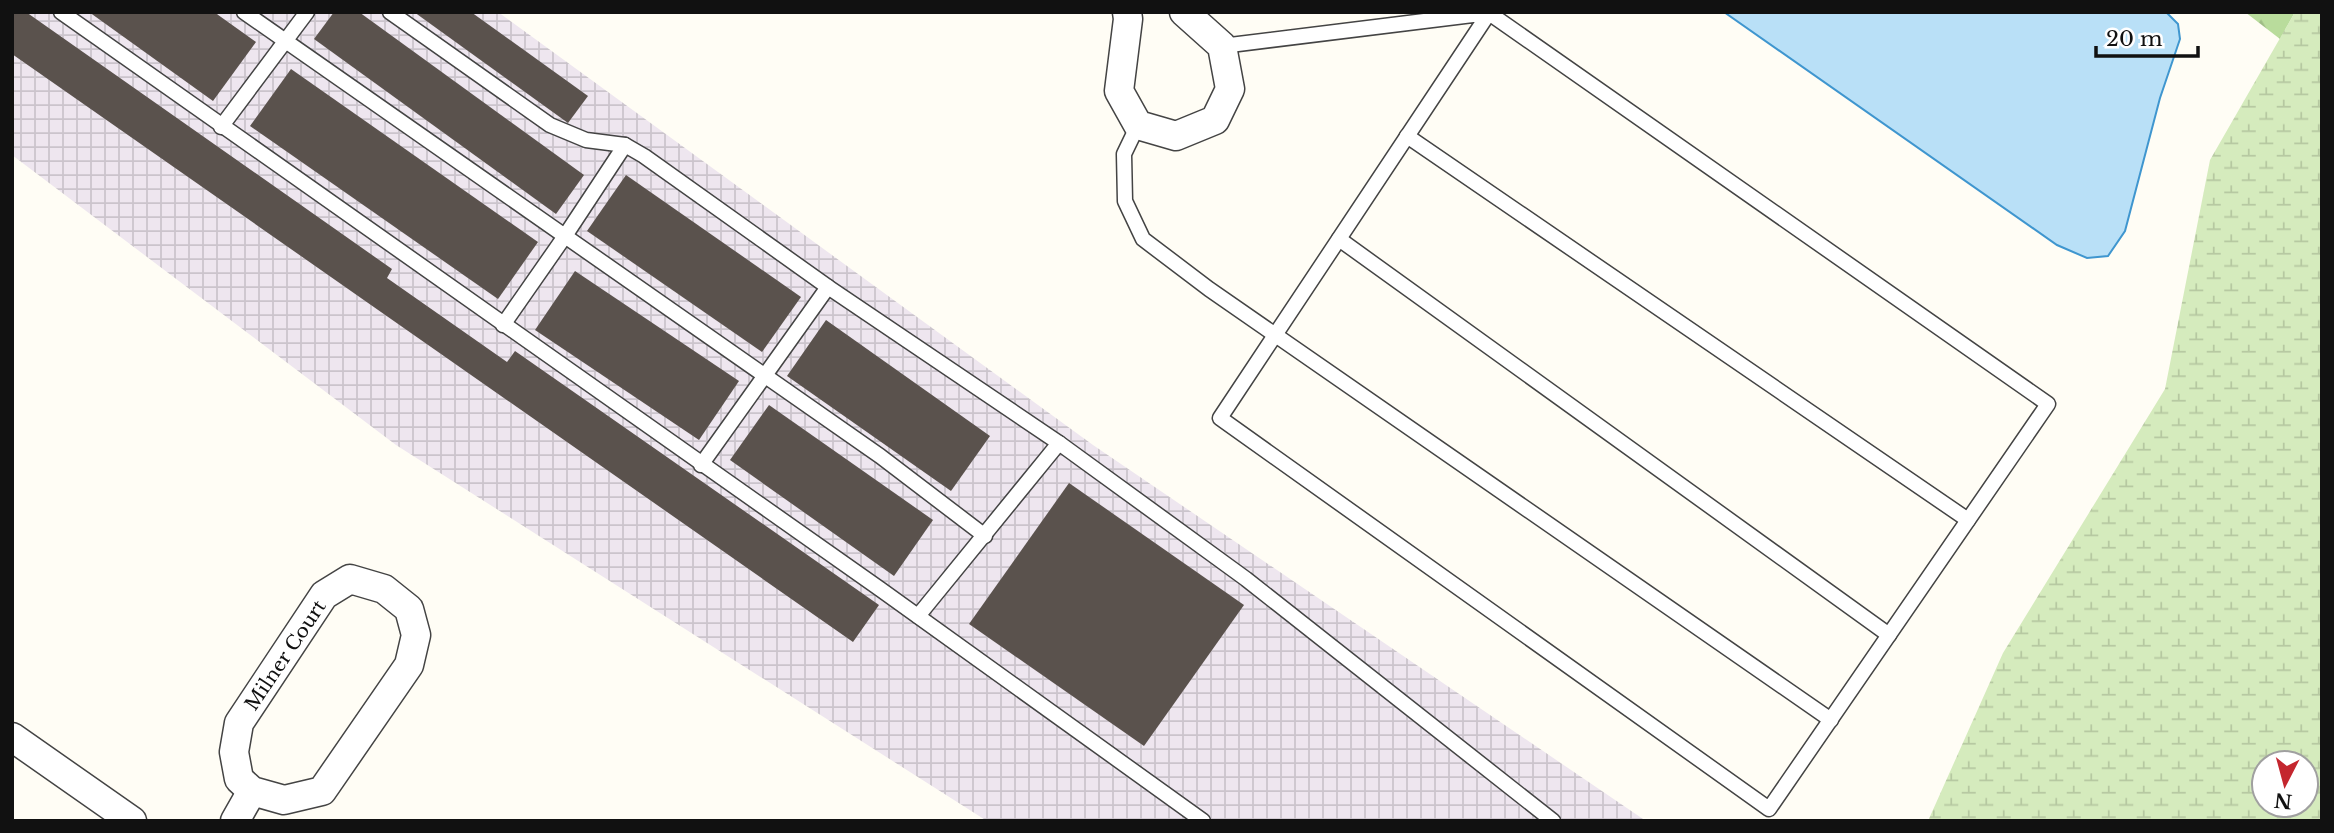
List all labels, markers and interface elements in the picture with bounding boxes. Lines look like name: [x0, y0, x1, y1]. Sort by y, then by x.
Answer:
scale bar: [2096, 14, 2198, 58]
text: 20 m: [2106, 26, 2163, 52]
street label: Milner Court: [240, 595, 331, 715]
north arrow: [2250, 749, 2320, 819]
text: N: [2273, 788, 2293, 813]

